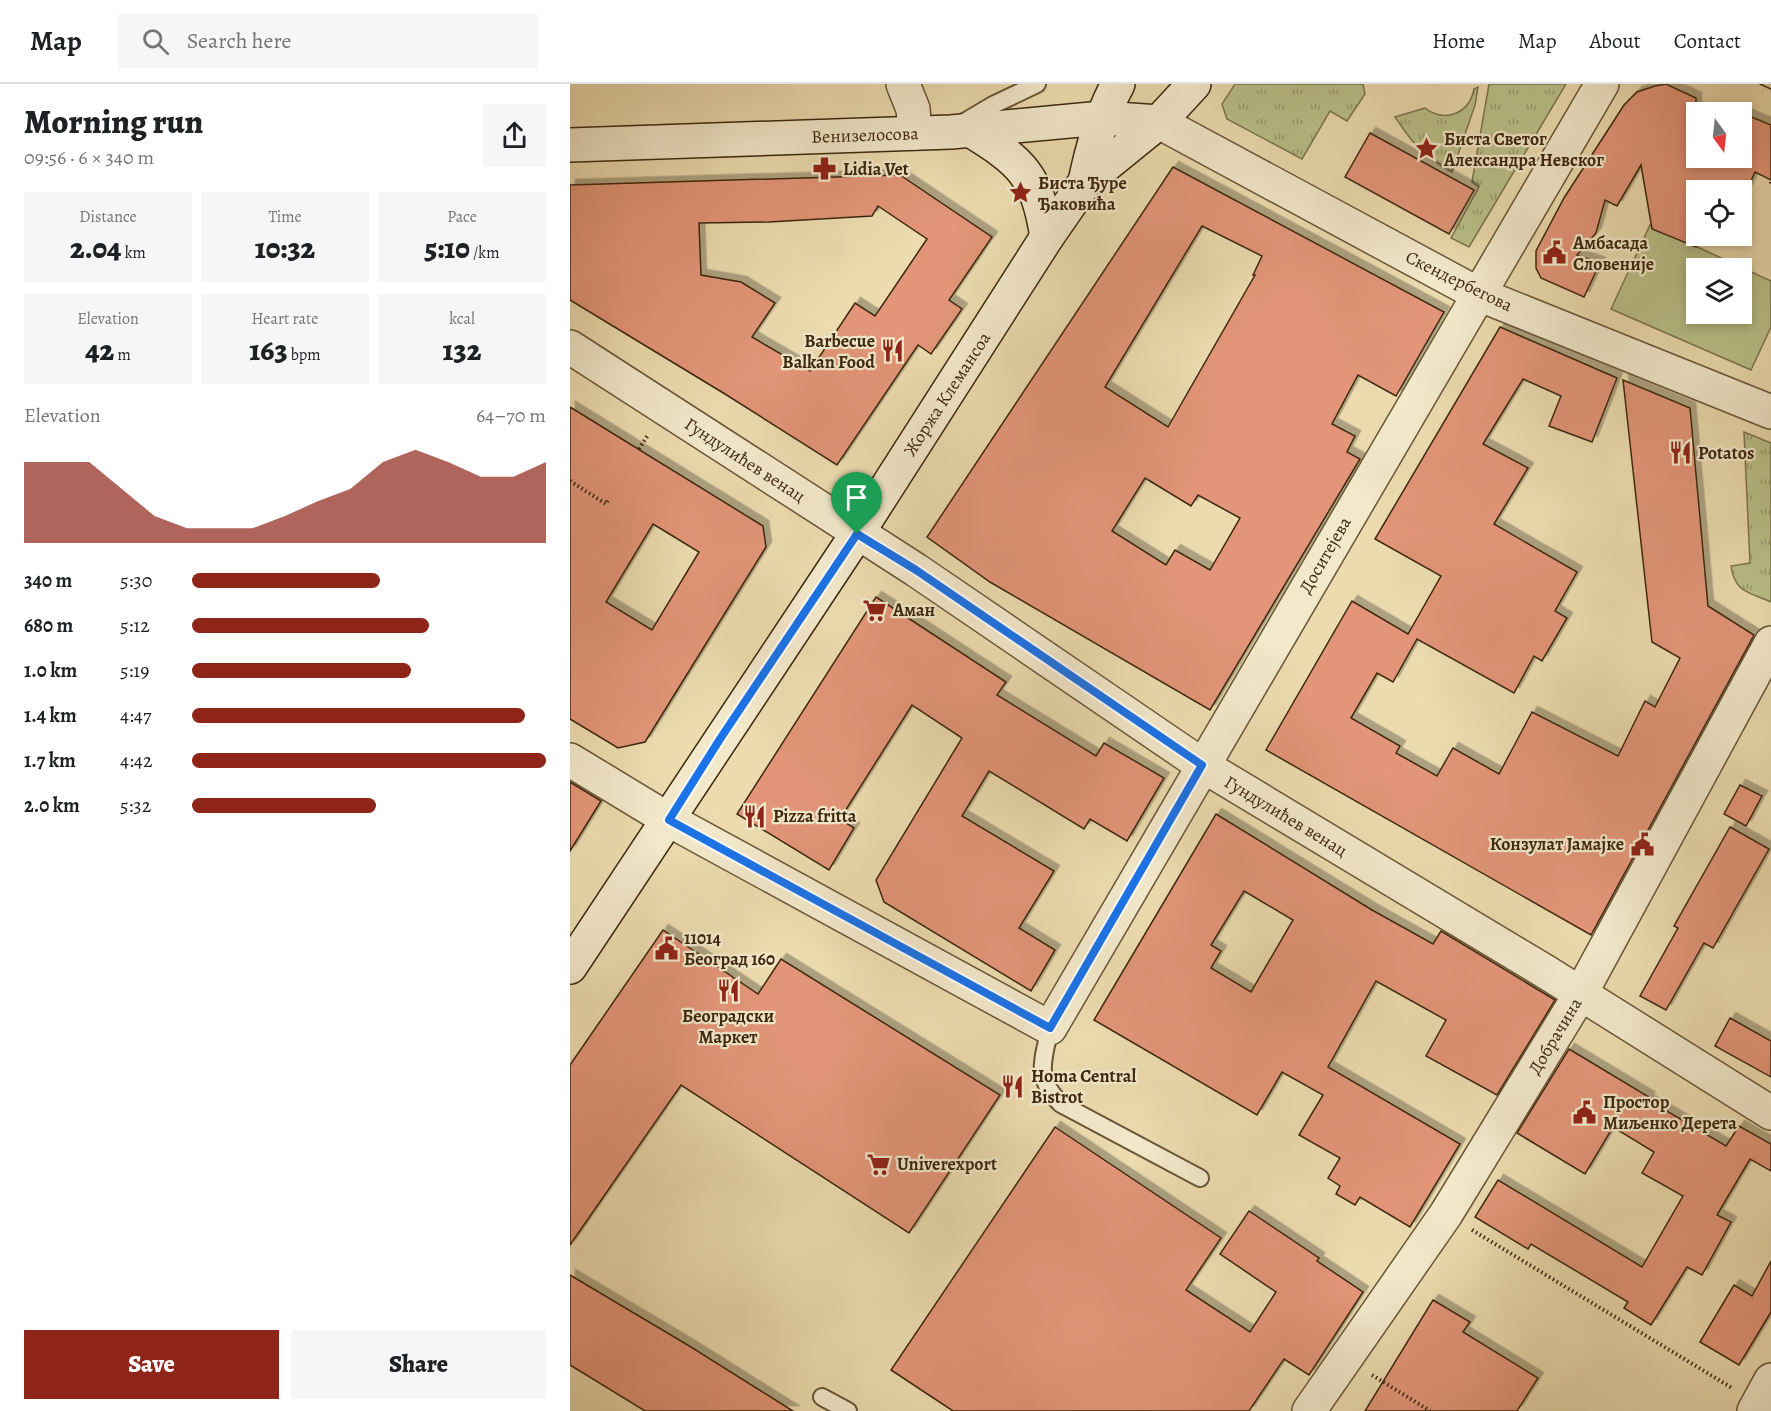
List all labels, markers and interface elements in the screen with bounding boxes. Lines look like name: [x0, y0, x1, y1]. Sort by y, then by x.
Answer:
search box: [118, 14, 538, 68]
text: Map: [30, 22, 82, 60]
icon: search: [139, 25, 172, 58]
text: Search here: [187, 26, 291, 56]
text: Home: [1432, 27, 1485, 55]
text: Map: [1518, 27, 1556, 55]
text: About: [1589, 27, 1641, 55]
text: Contact: [1674, 27, 1741, 55]
text: Morning run: [24, 99, 203, 144]
north arrow: [1686, 102, 1752, 168]
map controls: [1686, 102, 1752, 324]
button: share: [483, 104, 546, 167]
street label: Венизелосова: [811, 121, 920, 149]
place label: Биста Светог Александра Невског: [1443, 127, 1604, 172]
place icon: Биста Светог Александра Невског: [1413, 136, 1439, 162]
text: 09:56 · 6 × 340 m: [24, 144, 154, 171]
pharmacy icon: Lidia Vet: [812, 156, 838, 182]
place label: Lidia Vet: [843, 157, 909, 181]
place label: Биста Ђуре Ђаковића: [1038, 171, 1127, 216]
place icon: Биста Ђуре Ђаковића: [1007, 180, 1033, 206]
button: locate: [1686, 180, 1752, 246]
text: Distance: [79, 206, 137, 228]
text: Time: [268, 206, 302, 228]
text: Pace: [447, 206, 477, 228]
text: 2.04: [70, 228, 121, 268]
text: 10:32: [255, 228, 315, 268]
text: 5:10: [424, 228, 470, 268]
place label: Амбасада Словеније: [1572, 231, 1654, 276]
public building icon: Амбасада Словеније: [1542, 240, 1568, 266]
text: km: [121, 242, 146, 264]
text: /km: [470, 242, 500, 264]
street label: Скендербегова: [1402, 245, 1517, 318]
button: layers: [1686, 258, 1752, 324]
text: Elevation: [77, 308, 139, 330]
text: Heart rate: [252, 308, 318, 330]
text: kcal: [449, 308, 475, 330]
street label: Жоржа Клемансоа: [898, 327, 997, 461]
place label: Barbecue Balkan Food: [782, 329, 875, 374]
text: 42: [85, 330, 114, 370]
text: 163: [249, 330, 288, 370]
text: 132: [443, 330, 481, 370]
restaurant icon: Barbecue Balkan Food: [880, 338, 906, 364]
text: m: [114, 344, 131, 366]
text: bpm: [288, 344, 321, 366]
text: Elevation: [24, 402, 101, 429]
text: 64–70 m: [476, 402, 546, 429]
street label: Гундулићев венац: [680, 412, 810, 508]
restaurant icon: Potatos: [1667, 440, 1693, 466]
place label: Potatos: [1698, 441, 1754, 465]
pin: [831, 472, 882, 534]
icon: arrive: [840, 481, 873, 514]
street label: Доситејева: [1293, 512, 1357, 598]
text: 340 m: [24, 567, 72, 594]
text: 5:30: [120, 567, 152, 594]
supermarket icon: Аман: [862, 597, 888, 623]
place label: Аман: [892, 598, 935, 622]
text: 680 m: [24, 612, 73, 639]
text: 5:12: [120, 612, 150, 639]
text: 1.0 km: [24, 657, 77, 684]
text: 5:19: [120, 657, 149, 684]
text: 1.4 km: [24, 702, 77, 729]
text: 4:47: [120, 702, 151, 729]
text: 1.7 km: [24, 747, 76, 774]
text: 4:42: [120, 747, 152, 774]
street label: Гундулићев венац: [1220, 770, 1352, 862]
text: 2.0 km: [24, 792, 80, 819]
text: 5:32: [120, 792, 151, 819]
restaurant icon: Pizza fritta: [742, 803, 768, 829]
place label: Pizza fritta: [773, 804, 857, 828]
public building icon: Конзулат Јамајке: [1629, 831, 1655, 857]
place label: Конзулат Јамајке: [1490, 832, 1624, 856]
place label: 11014 Београд 160: [684, 926, 775, 971]
public building icon: 11014 Београд 160: [653, 935, 679, 961]
restaurant icon: Београдски Маркет: [715, 977, 741, 1003]
street label: Добрачина: [1523, 992, 1588, 1079]
place label: Београдски Маркет: [682, 1004, 774, 1049]
place label: Homa Central Bistrot: [1031, 1064, 1136, 1109]
restaurant icon: Homa Central Bistrot: [1000, 1073, 1026, 1099]
place label: Простор Миљенко Дерета: [1603, 1090, 1737, 1135]
public building icon: Простор Миљенко Дерета: [1572, 1099, 1598, 1125]
supermarket icon: Univerexport: [866, 1151, 892, 1177]
place label: Univerexport: [897, 1152, 997, 1176]
button: Save: [24, 1330, 279, 1399]
button: Share: [291, 1330, 546, 1399]

